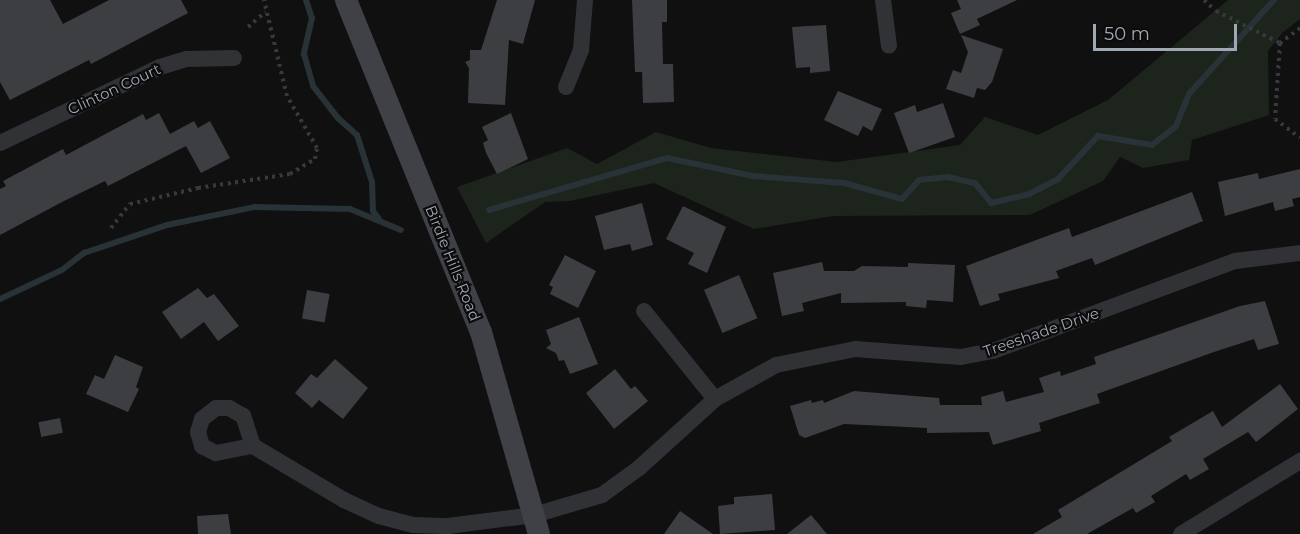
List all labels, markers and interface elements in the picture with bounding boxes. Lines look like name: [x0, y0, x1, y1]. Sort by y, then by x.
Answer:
scale bar: [1096, 12, 1240, 50]
text: 50 m: [1104, 23, 1150, 45]
street label: Clinton Court: [65, 60, 163, 118]
street label: Birdie Hills Road: [422, 203, 484, 323]
street label: Treeshade Drive: [981, 304, 1101, 360]

